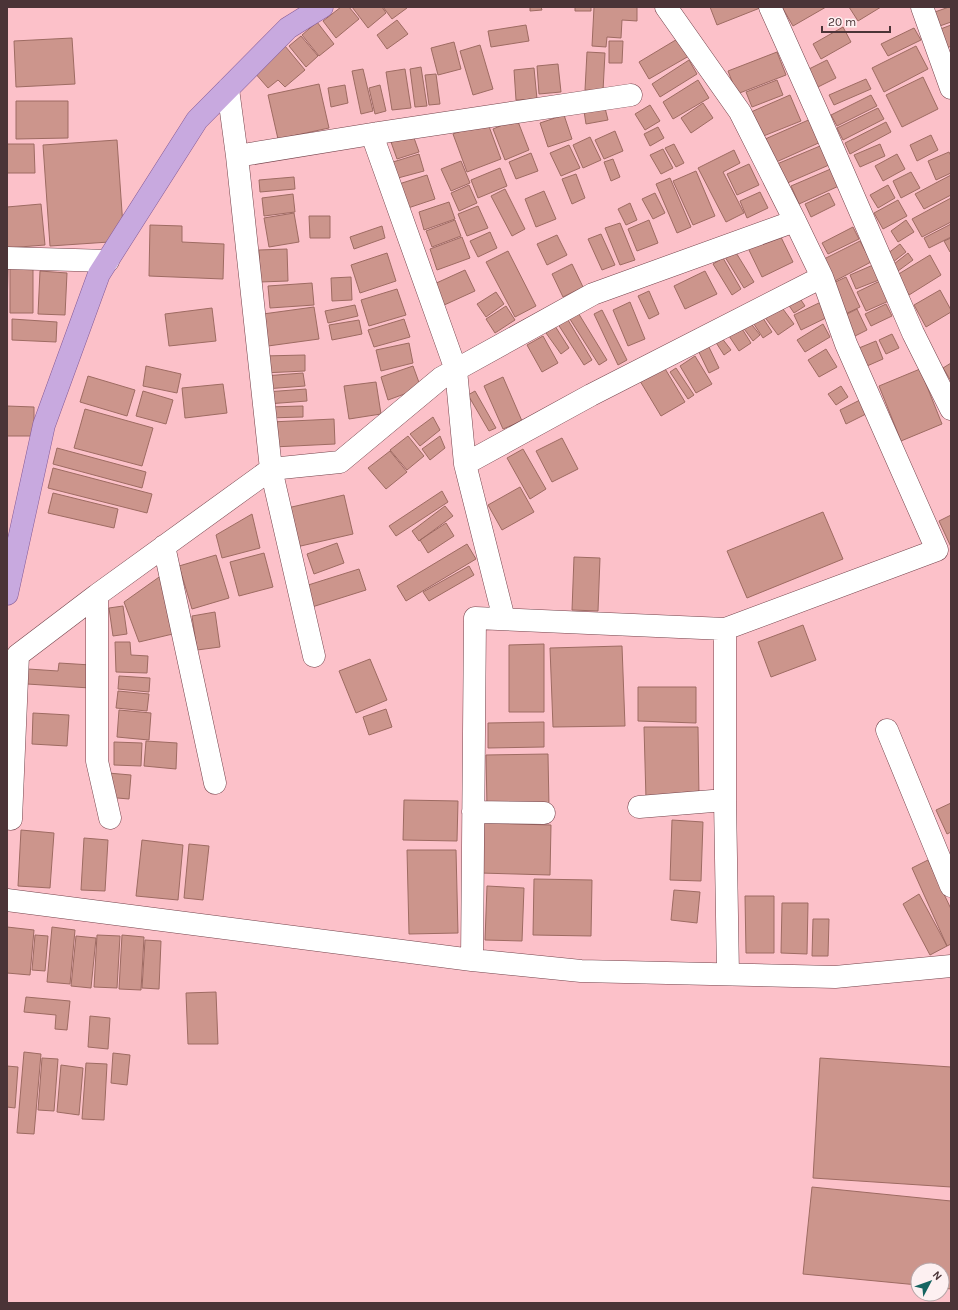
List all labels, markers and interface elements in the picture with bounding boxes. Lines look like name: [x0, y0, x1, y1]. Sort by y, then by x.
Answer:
scale bar: [822, 8, 890, 34]
text: 20 m: [828, 15, 856, 29]
north arrow: [910, 1262, 950, 1302]
text: N: [930, 1269, 945, 1283]

